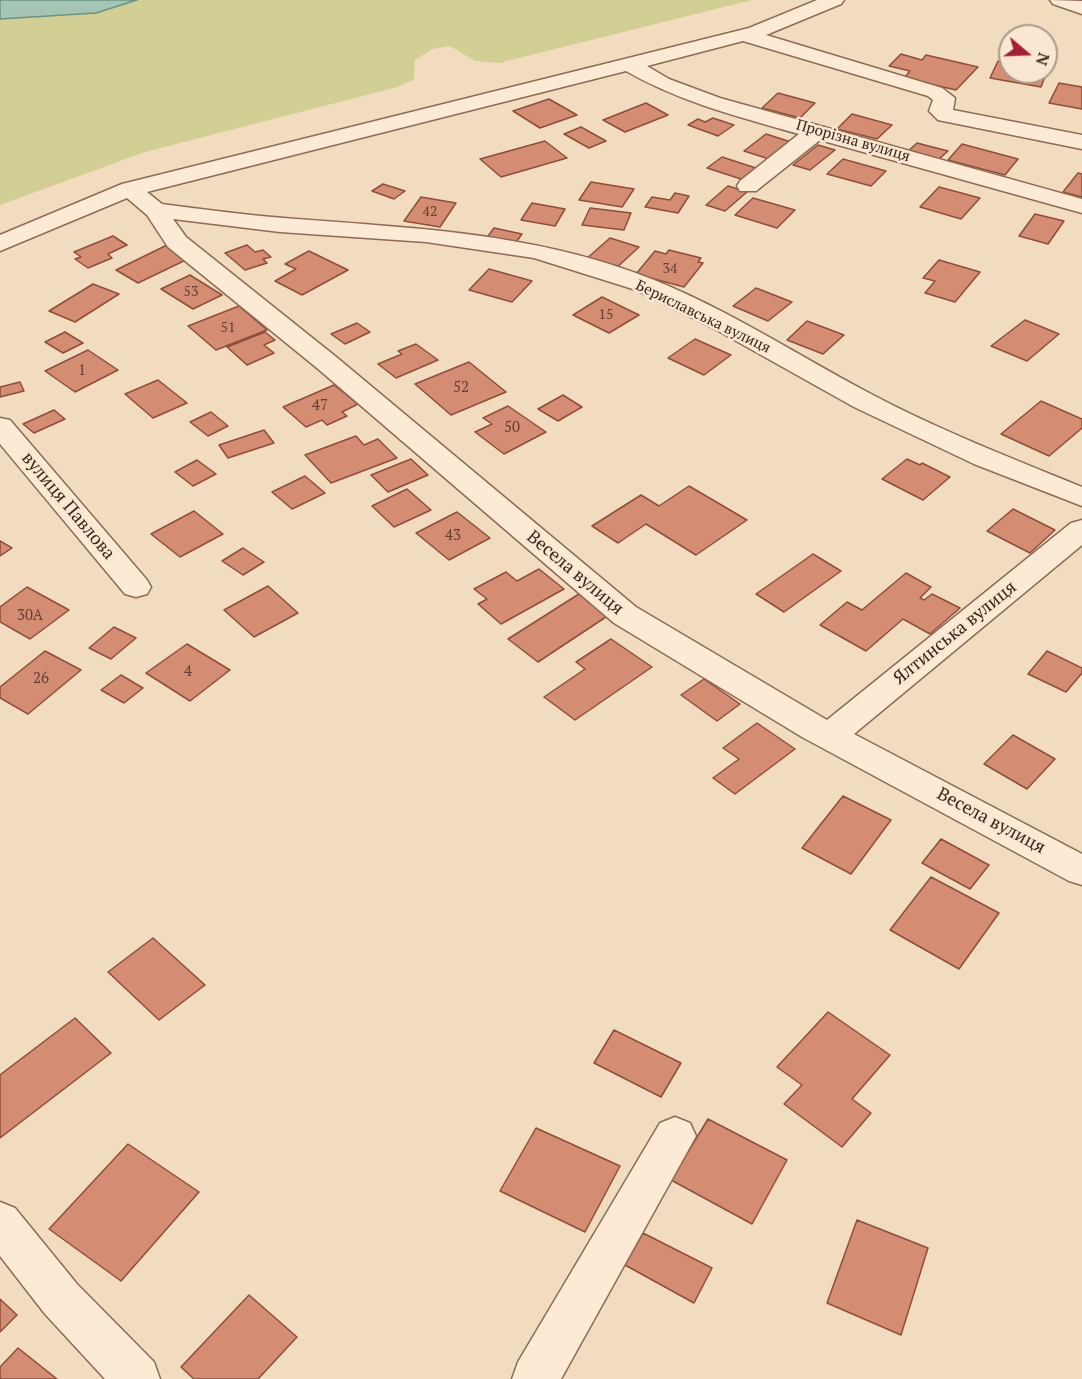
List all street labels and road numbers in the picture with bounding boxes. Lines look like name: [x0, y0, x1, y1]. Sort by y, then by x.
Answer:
street label: Прорізна вулиця: [794, 116, 912, 166]
street label: Бериславська вулиця: [633, 276, 773, 358]
street label: вулиця Павлова: [17, 448, 119, 564]
street label: Весела вулиця: [522, 526, 628, 620]
street label: Ялтинська вулиця: [889, 577, 1021, 689]
street label: Весела вулиця: [933, 783, 1049, 859]

